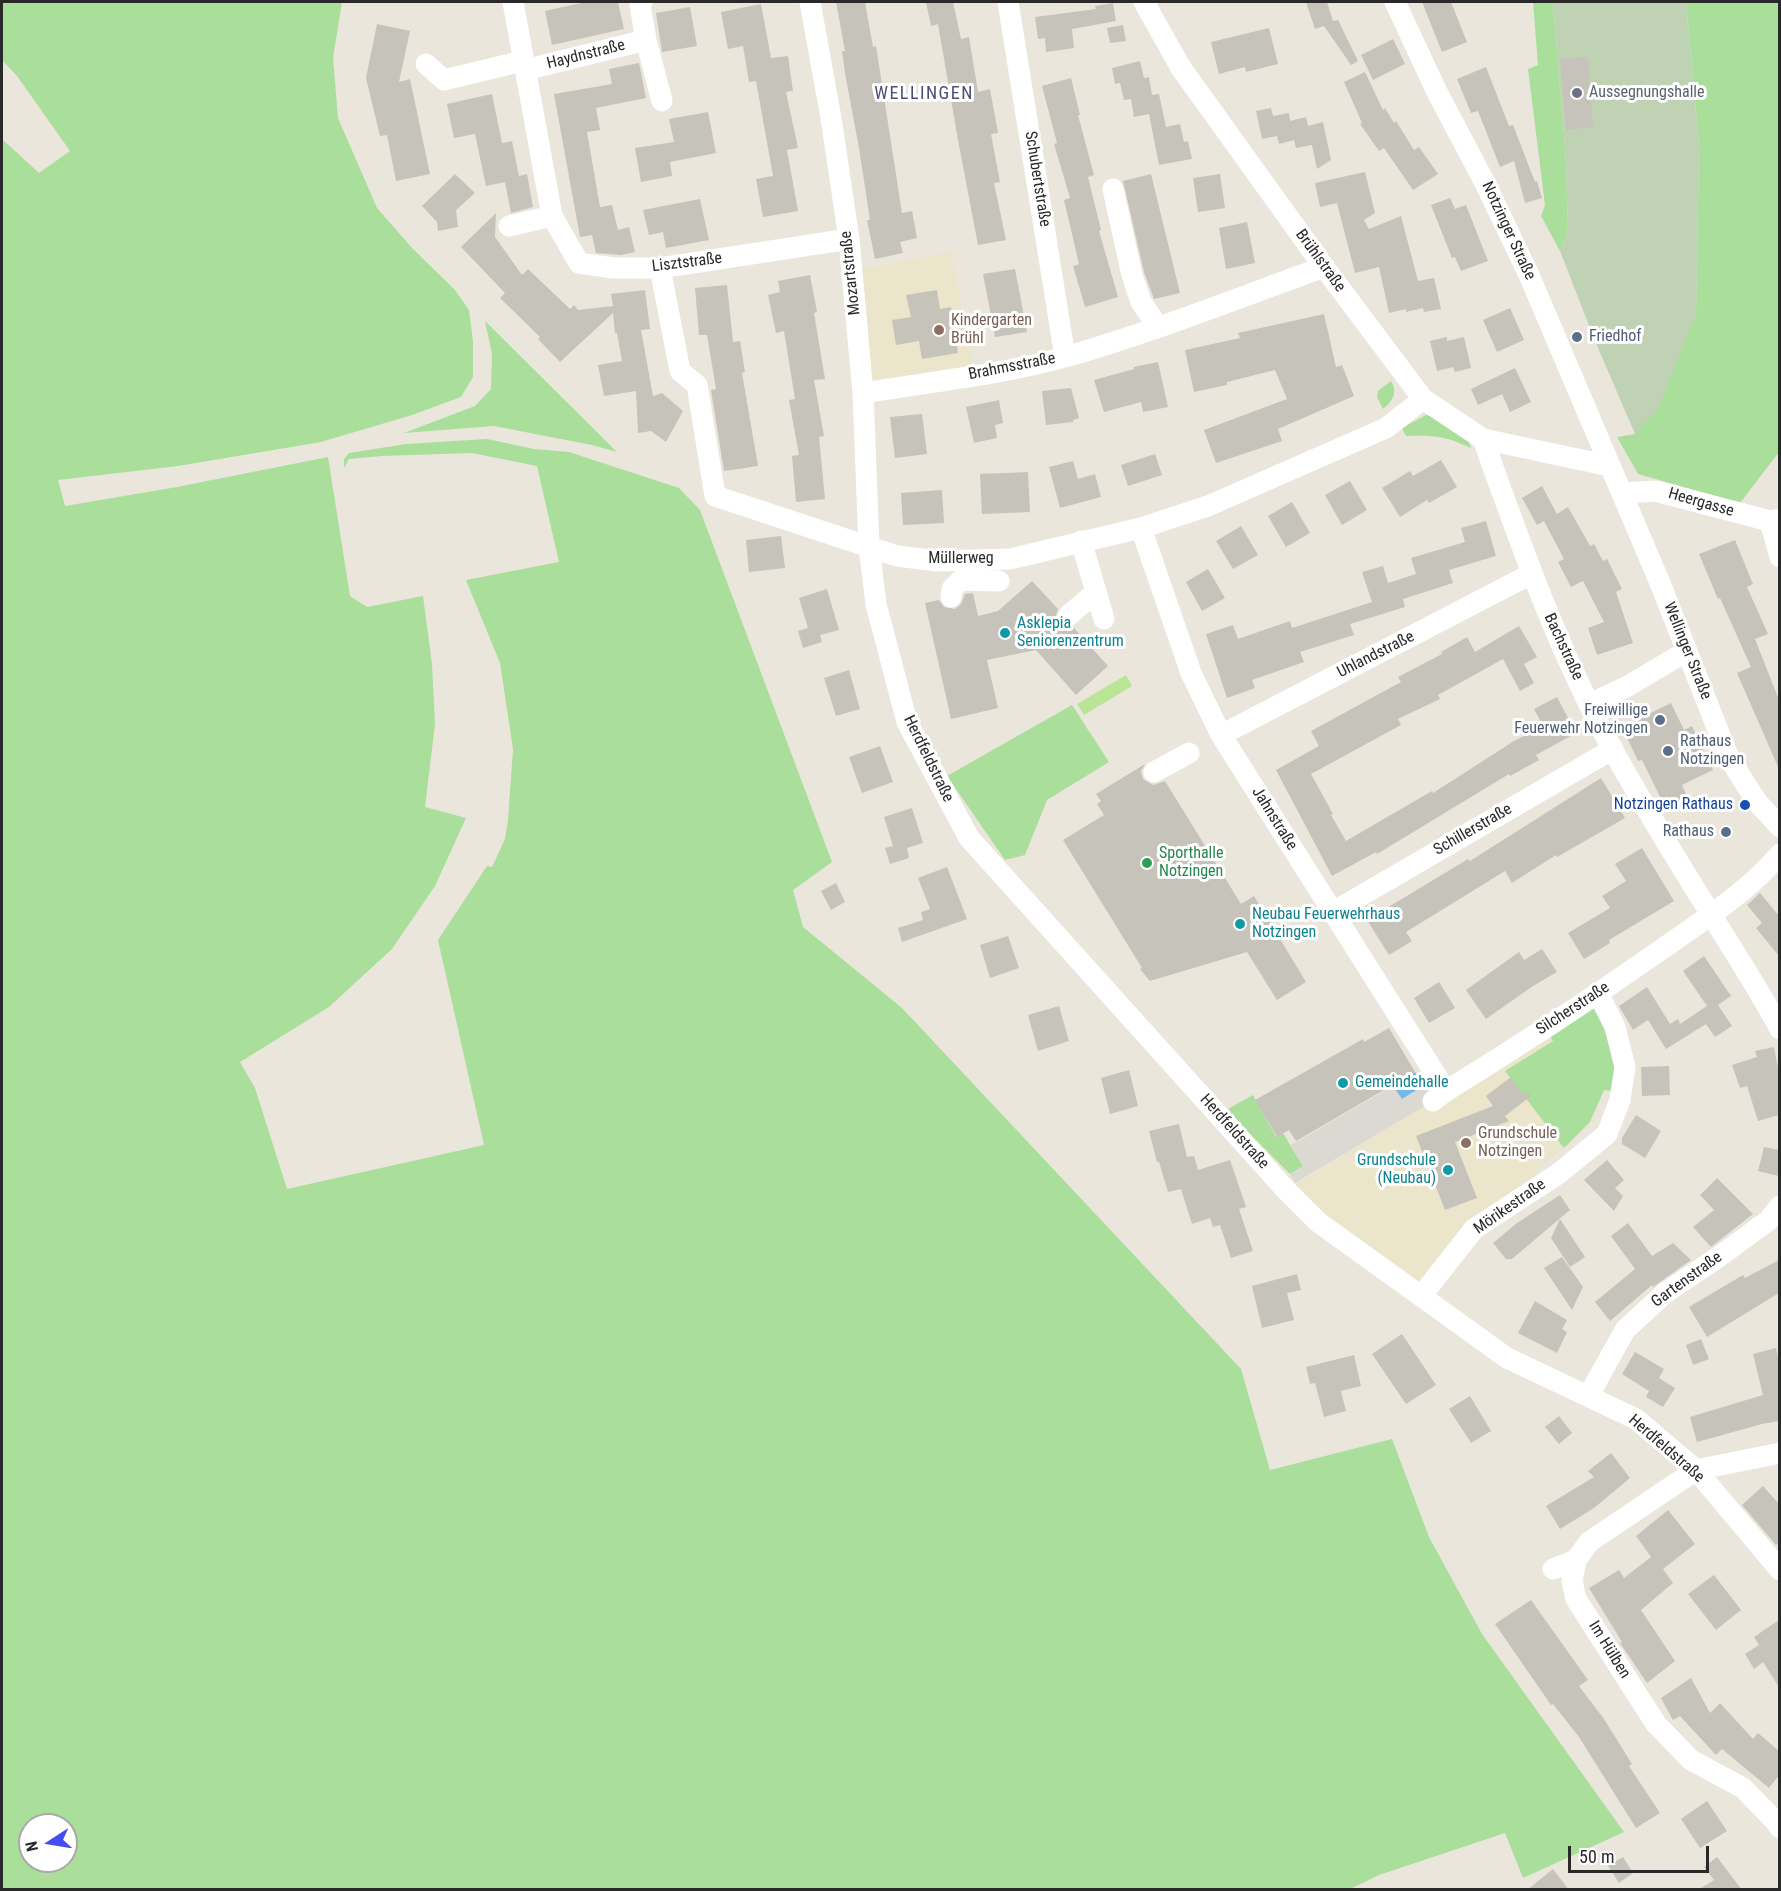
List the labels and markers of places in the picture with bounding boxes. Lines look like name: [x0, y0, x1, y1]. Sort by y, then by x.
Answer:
place label: Aussegnungshalle: [1589, 83, 1705, 103]
marker: Aussegnungshalle: [1570, 86, 1584, 100]
place label: Kindergarten Brühl: [951, 311, 1032, 349]
marker: Kindergarten Brühl: [932, 323, 946, 337]
place label: Friedhof: [1589, 327, 1641, 347]
marker: Friedhof: [1570, 330, 1584, 344]
place label: Asklepia Seniorenzentrum: [1017, 614, 1124, 652]
marker: Asklepia Seniorenzentrum: [998, 626, 1012, 640]
place label: Freiwillige Feuerwehr Notzingen: [1514, 701, 1648, 739]
marker: Freiwillige Feuerwehr Notzingen: [1653, 713, 1667, 727]
place label: Rathaus Notzingen: [1680, 732, 1744, 770]
marker: Rathaus Notzingen: [1661, 744, 1675, 758]
place label: Notzingen Rathaus: [1614, 795, 1733, 815]
marker: Notzingen Rathaus: [1738, 798, 1752, 812]
place label: Rathaus: [1663, 822, 1714, 842]
marker: Rathaus: [1719, 825, 1733, 839]
place label: Sporthalle Notzingen: [1159, 844, 1223, 882]
marker: Sporthalle Notzingen: [1140, 856, 1154, 870]
place label: Neubau Feuerwehrhaus Notzingen: [1252, 905, 1400, 943]
marker: Neubau Feuerwehrhaus Notzingen: [1233, 917, 1247, 931]
place label: Gemeindehalle: [1355, 1073, 1449, 1093]
marker: Gemeindehalle: [1336, 1076, 1350, 1090]
place label: Grundschule Notzingen: [1478, 1124, 1557, 1162]
marker: Grundschule Notzingen: [1459, 1136, 1473, 1150]
place label: Grundschule (Neubau): [1357, 1151, 1436, 1189]
marker: Grundschule (Neubau): [1441, 1163, 1455, 1177]

